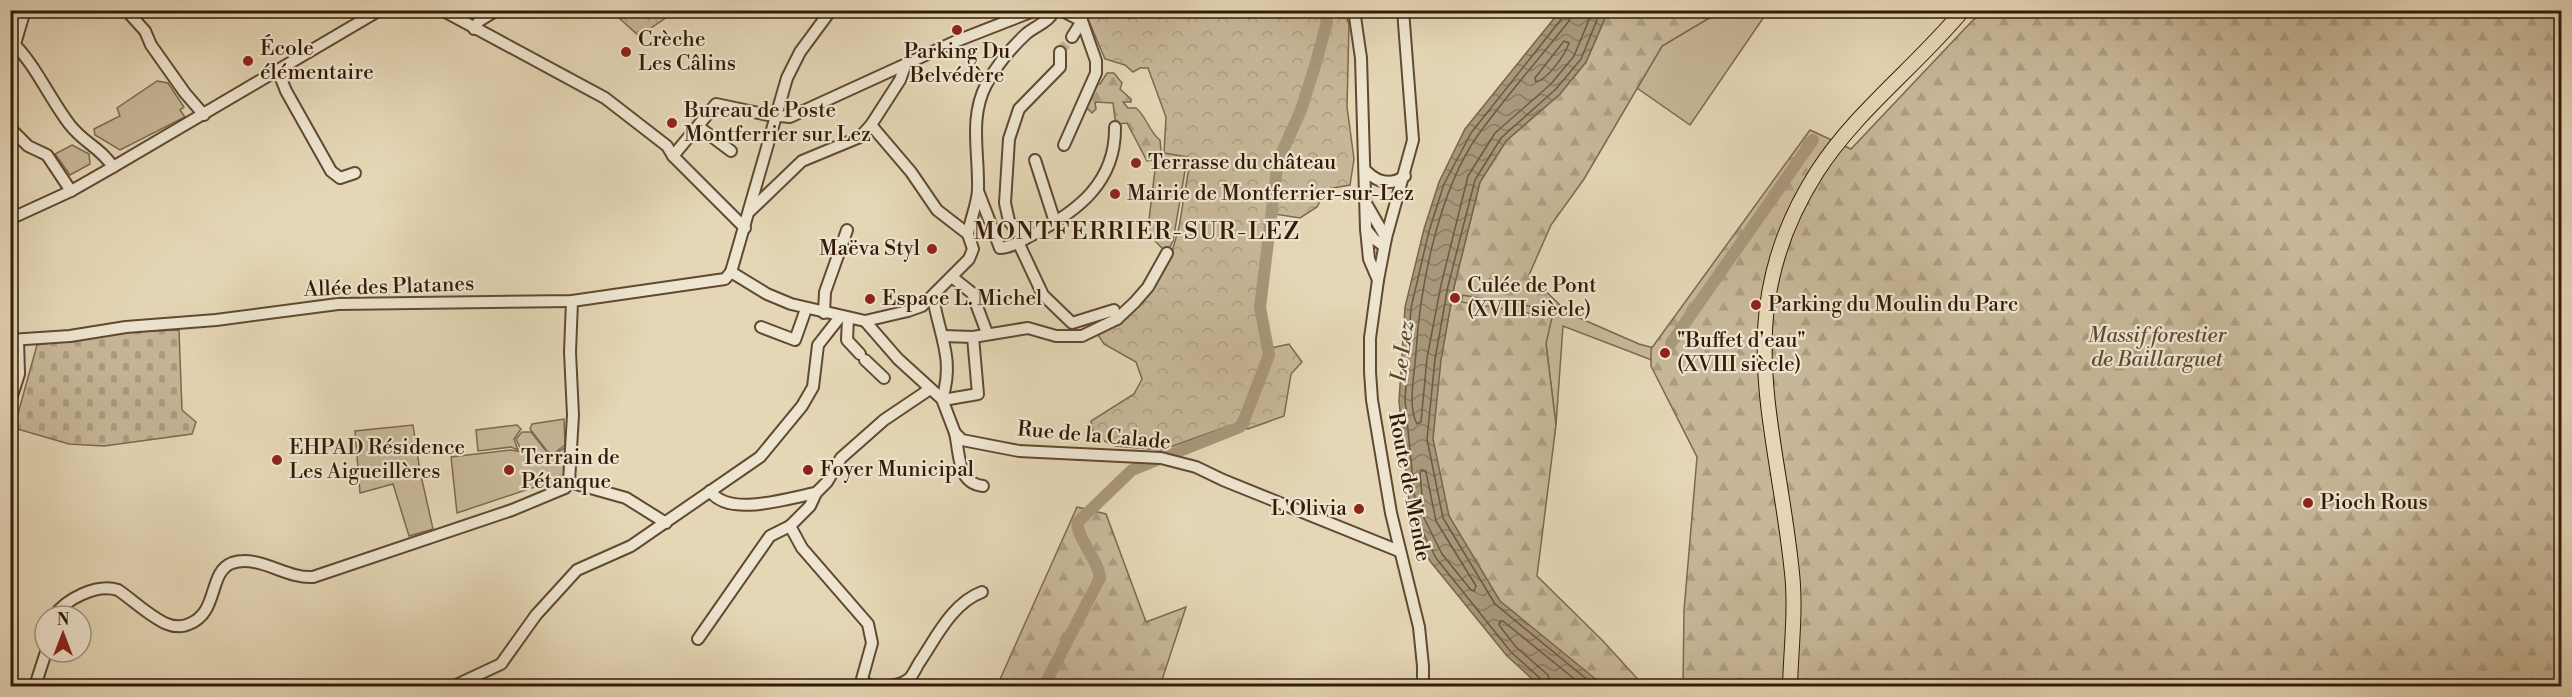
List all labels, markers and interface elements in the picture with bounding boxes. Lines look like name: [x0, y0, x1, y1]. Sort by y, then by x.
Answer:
marker: Parking Du Belvédère: [950, 23, 964, 37]
place label: Crèche Les Câlins: [638, 27, 736, 77]
place label: École élémentaire: [260, 34, 374, 86]
place label: Parking Du Belvédère: [904, 39, 1010, 89]
marker: Crèche Les Câlins: [619, 45, 633, 59]
marker: École élémentaire: [241, 54, 255, 68]
place label: Bureau de Poste Montferrier sur Lez: [683, 98, 871, 148]
marker: Bureau de Poste Montferrier sur Lez: [665, 116, 679, 130]
place label: Terrasse du château: [1148, 150, 1336, 176]
marker: Terrasse du château: [1129, 156, 1143, 170]
place label: Mairie de Montferrier-sur-Lez: [1127, 181, 1414, 207]
marker: Mairie de Montferrier-sur-Lez: [1108, 187, 1122, 201]
district label: MONTFERRIER-SUR-LEZ: [973, 217, 1301, 247]
place label: Maëva Styl: [819, 236, 920, 262]
marker: Maëva Styl: [925, 242, 939, 256]
street label: Allée des Platanes: [302, 271, 475, 303]
place label: Culée de Pont (XVIII siècle): [1467, 273, 1597, 323]
place label: Espace L. Michel: [882, 286, 1042, 312]
marker: Culée de Pont (XVIII siècle): [1448, 291, 1462, 305]
marker: Espace L. Michel: [863, 292, 877, 306]
place label: Parking du Moulin du Parc: [1768, 292, 2018, 318]
marker: Parking du Moulin du Parc: [1749, 298, 1763, 312]
water label: Le Lez: [1385, 319, 1421, 384]
park label: Massif forestier de Baillarguet: [2088, 323, 2227, 373]
place label: "Buffet d'eau" (XVIII siècle): [1677, 328, 1806, 378]
marker: "Buffet d'eau" (XVIII siècle): [1658, 346, 1672, 360]
street label: Route de Mende: [1382, 410, 1436, 564]
street label: Rue de la Calade: [1016, 416, 1172, 456]
place label: EHPAD Résidence Les Aigueillères: [289, 435, 465, 485]
place label: Terrain de Pétanque: [521, 445, 620, 495]
marker: EHPAD Résidence Les Aigueillères: [270, 453, 284, 467]
place label: Foyer Municipal: [820, 457, 974, 483]
marker: Terrain de Pétanque: [502, 463, 516, 477]
marker: Foyer Municipal: [801, 463, 815, 477]
place label: Pioch Rous: [2320, 490, 2428, 516]
place label: L'Olivia: [1271, 496, 1347, 522]
marker: Pioch Rous: [2301, 496, 2315, 510]
marker: L'Olivia: [1352, 502, 1366, 516]
north arrow: [33, 604, 93, 664]
text: N: [57, 610, 70, 630]

